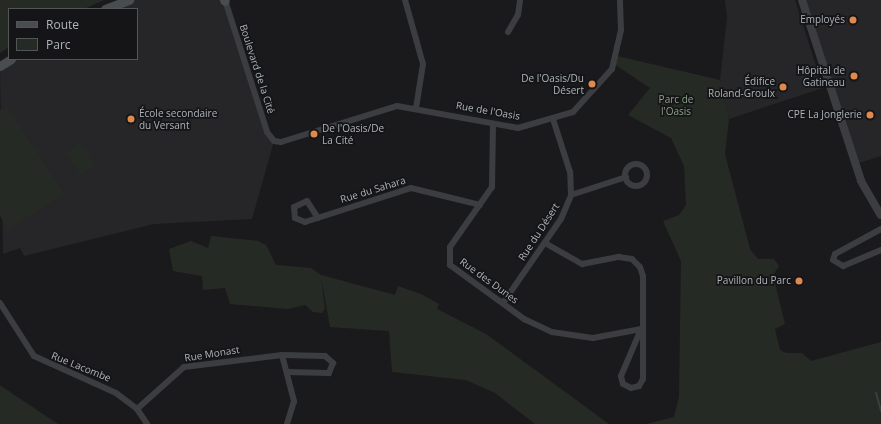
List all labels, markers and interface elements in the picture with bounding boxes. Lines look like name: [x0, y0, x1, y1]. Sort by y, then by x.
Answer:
legend: [8, 8, 138, 60]
place label: Employés: [800, 14, 845, 26]
marker: Employés: [848, 15, 858, 25]
text: Route: [46, 16, 79, 33]
street label: Boulevard de la Cité: [237, 23, 277, 115]
text: Parc: [46, 36, 71, 53]
place label: Hôpital de Gatineau: [797, 64, 845, 88]
marker: Hôpital de Gatineau: [848, 70, 860, 82]
place label: De l'Oasis/Du Désert: [521, 72, 584, 96]
place label: Édifice Roland-Groulx: [708, 75, 775, 98]
marker: De l'Oasis/Du Désert: [587, 79, 597, 89]
marker: Édifice Roland-Groulx: [778, 82, 788, 92]
park label: Parc de l'Oasis: [659, 93, 693, 116]
street label: Rue de l'Oasis: [455, 99, 521, 123]
place label: École secondaire du Versant: [139, 107, 217, 130]
place label: CPE La Jonglerie: [788, 109, 862, 121]
marker: CPE La Jonglerie: [865, 110, 875, 120]
marker: École secondaire du Versant: [126, 114, 136, 124]
place label: De l'Oasis/De La Cité: [322, 122, 384, 146]
marker: De l'Oasis/De La Cité: [309, 129, 319, 139]
street label: Rue du Sahara: [339, 174, 407, 206]
street label: Rue du Désert: [516, 201, 562, 263]
street label: Rue des Dunes: [457, 256, 521, 306]
place label: Pavillon du Parc: [717, 275, 791, 287]
marker: Pavillon du Parc: [794, 276, 804, 286]
street label: Rue Monast: [184, 344, 240, 364]
street label: Rue Lacombe: [50, 350, 112, 384]

